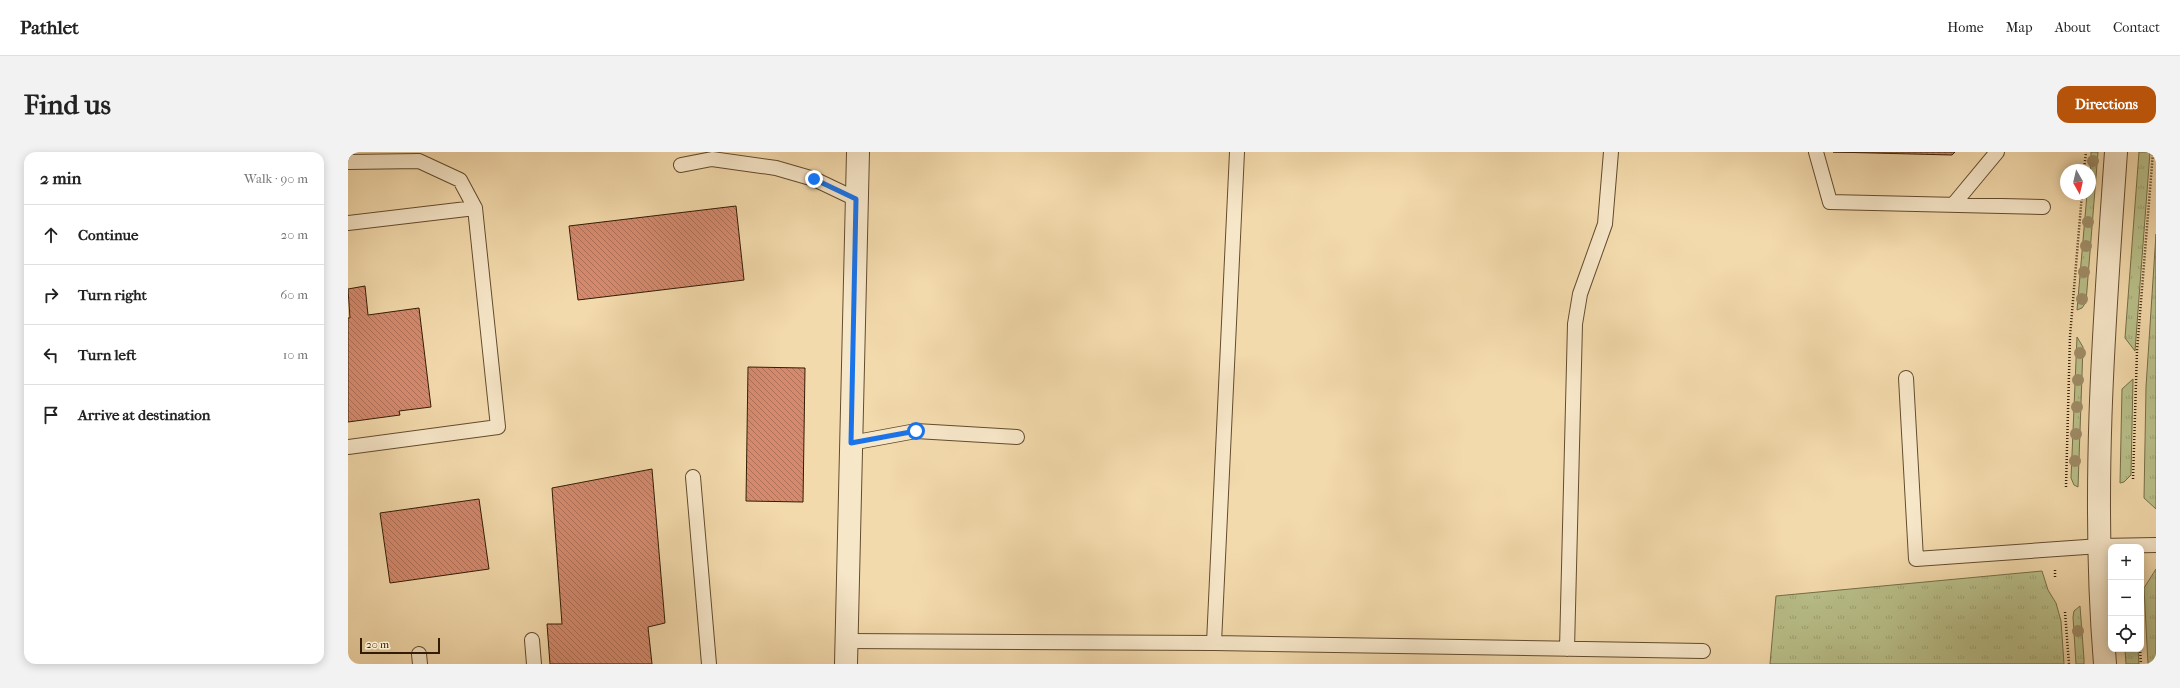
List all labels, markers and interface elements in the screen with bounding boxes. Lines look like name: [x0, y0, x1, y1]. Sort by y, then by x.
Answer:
text: Pathlet: [20, 17, 79, 39]
text: Home: [1947, 19, 1984, 36]
text: Map: [2006, 19, 2033, 36]
text: About: [2055, 19, 2091, 36]
text: Contact: [2113, 19, 2160, 36]
button: Directions: [2057, 86, 2156, 123]
text: Find us: [24, 88, 111, 121]
north arrow: [2060, 164, 2096, 200]
text: 2 min: [40, 168, 81, 188]
route end: [805, 170, 823, 188]
text: Walk · 90 m: [244, 171, 308, 186]
icon: ahead: [40, 224, 62, 246]
text: Continue: [78, 226, 138, 244]
text: 20 m: [281, 227, 308, 242]
icon: right: [40, 284, 62, 306]
text: Turn right: [78, 286, 147, 304]
text: 60 m: [280, 287, 308, 302]
icon: left: [40, 344, 62, 366]
text: Turn left: [78, 346, 136, 364]
text: 10 m: [283, 347, 308, 362]
icon: arrive: [40, 404, 62, 426]
text: Arrive at destination: [78, 406, 210, 424]
route start: [907, 422, 925, 440]
map controls: [2108, 544, 2144, 652]
button: +: [2108, 544, 2144, 580]
button: −: [2108, 580, 2144, 616]
button: locate: [2108, 616, 2144, 652]
scale bar: [360, 636, 440, 655]
text: 20 m: [366, 638, 389, 651]

